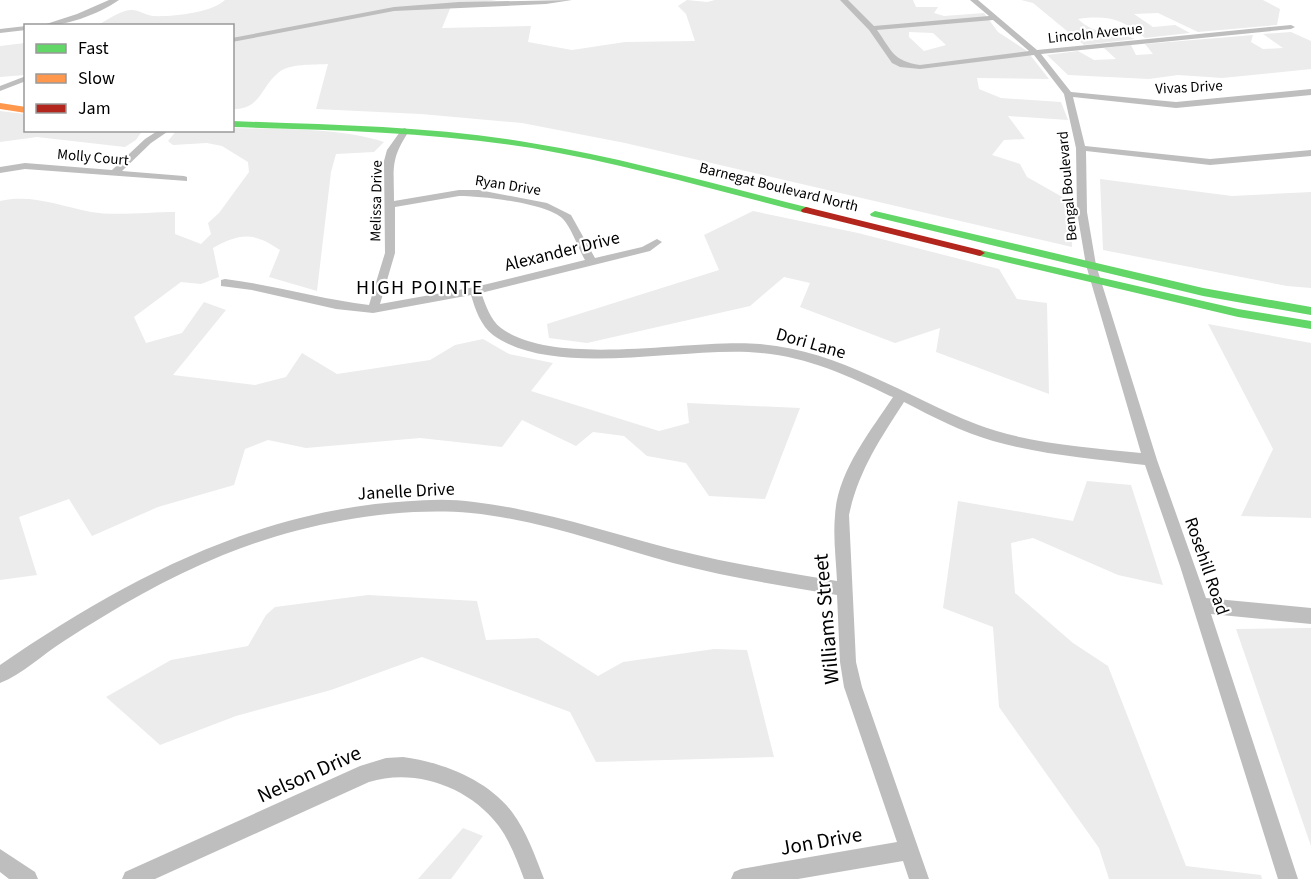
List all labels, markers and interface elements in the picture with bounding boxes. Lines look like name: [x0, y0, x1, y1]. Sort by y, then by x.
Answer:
street label: Lincoln Avenue: [1047, 18, 1143, 49]
legend: [24, 24, 234, 132]
text: Fast: [78, 36, 109, 61]
text: Slow: [78, 66, 115, 91]
street label: Vivas Drive: [1155, 75, 1223, 100]
text: Jam: [78, 96, 111, 121]
street label: Bengal Boulevard: [1052, 130, 1083, 242]
street label: Molly Court: [56, 144, 130, 171]
street label: Barnegat Boulevard North: [697, 158, 861, 217]
street label: Melissa Drive: [365, 160, 388, 242]
street label: Ryan Drive: [473, 170, 542, 201]
street label: Alexander Drive: [502, 225, 622, 278]
district label: HIGH POINTE: [356, 274, 484, 302]
street label: Dori Lane: [773, 322, 849, 365]
street label: Janelle Drive: [357, 476, 455, 507]
street label: Rosehill Road: [1178, 514, 1235, 618]
street label: Williams Street: [805, 552, 847, 686]
street label: Nelson Drive: [252, 738, 366, 810]
street label: Jon Drive: [778, 819, 864, 863]

